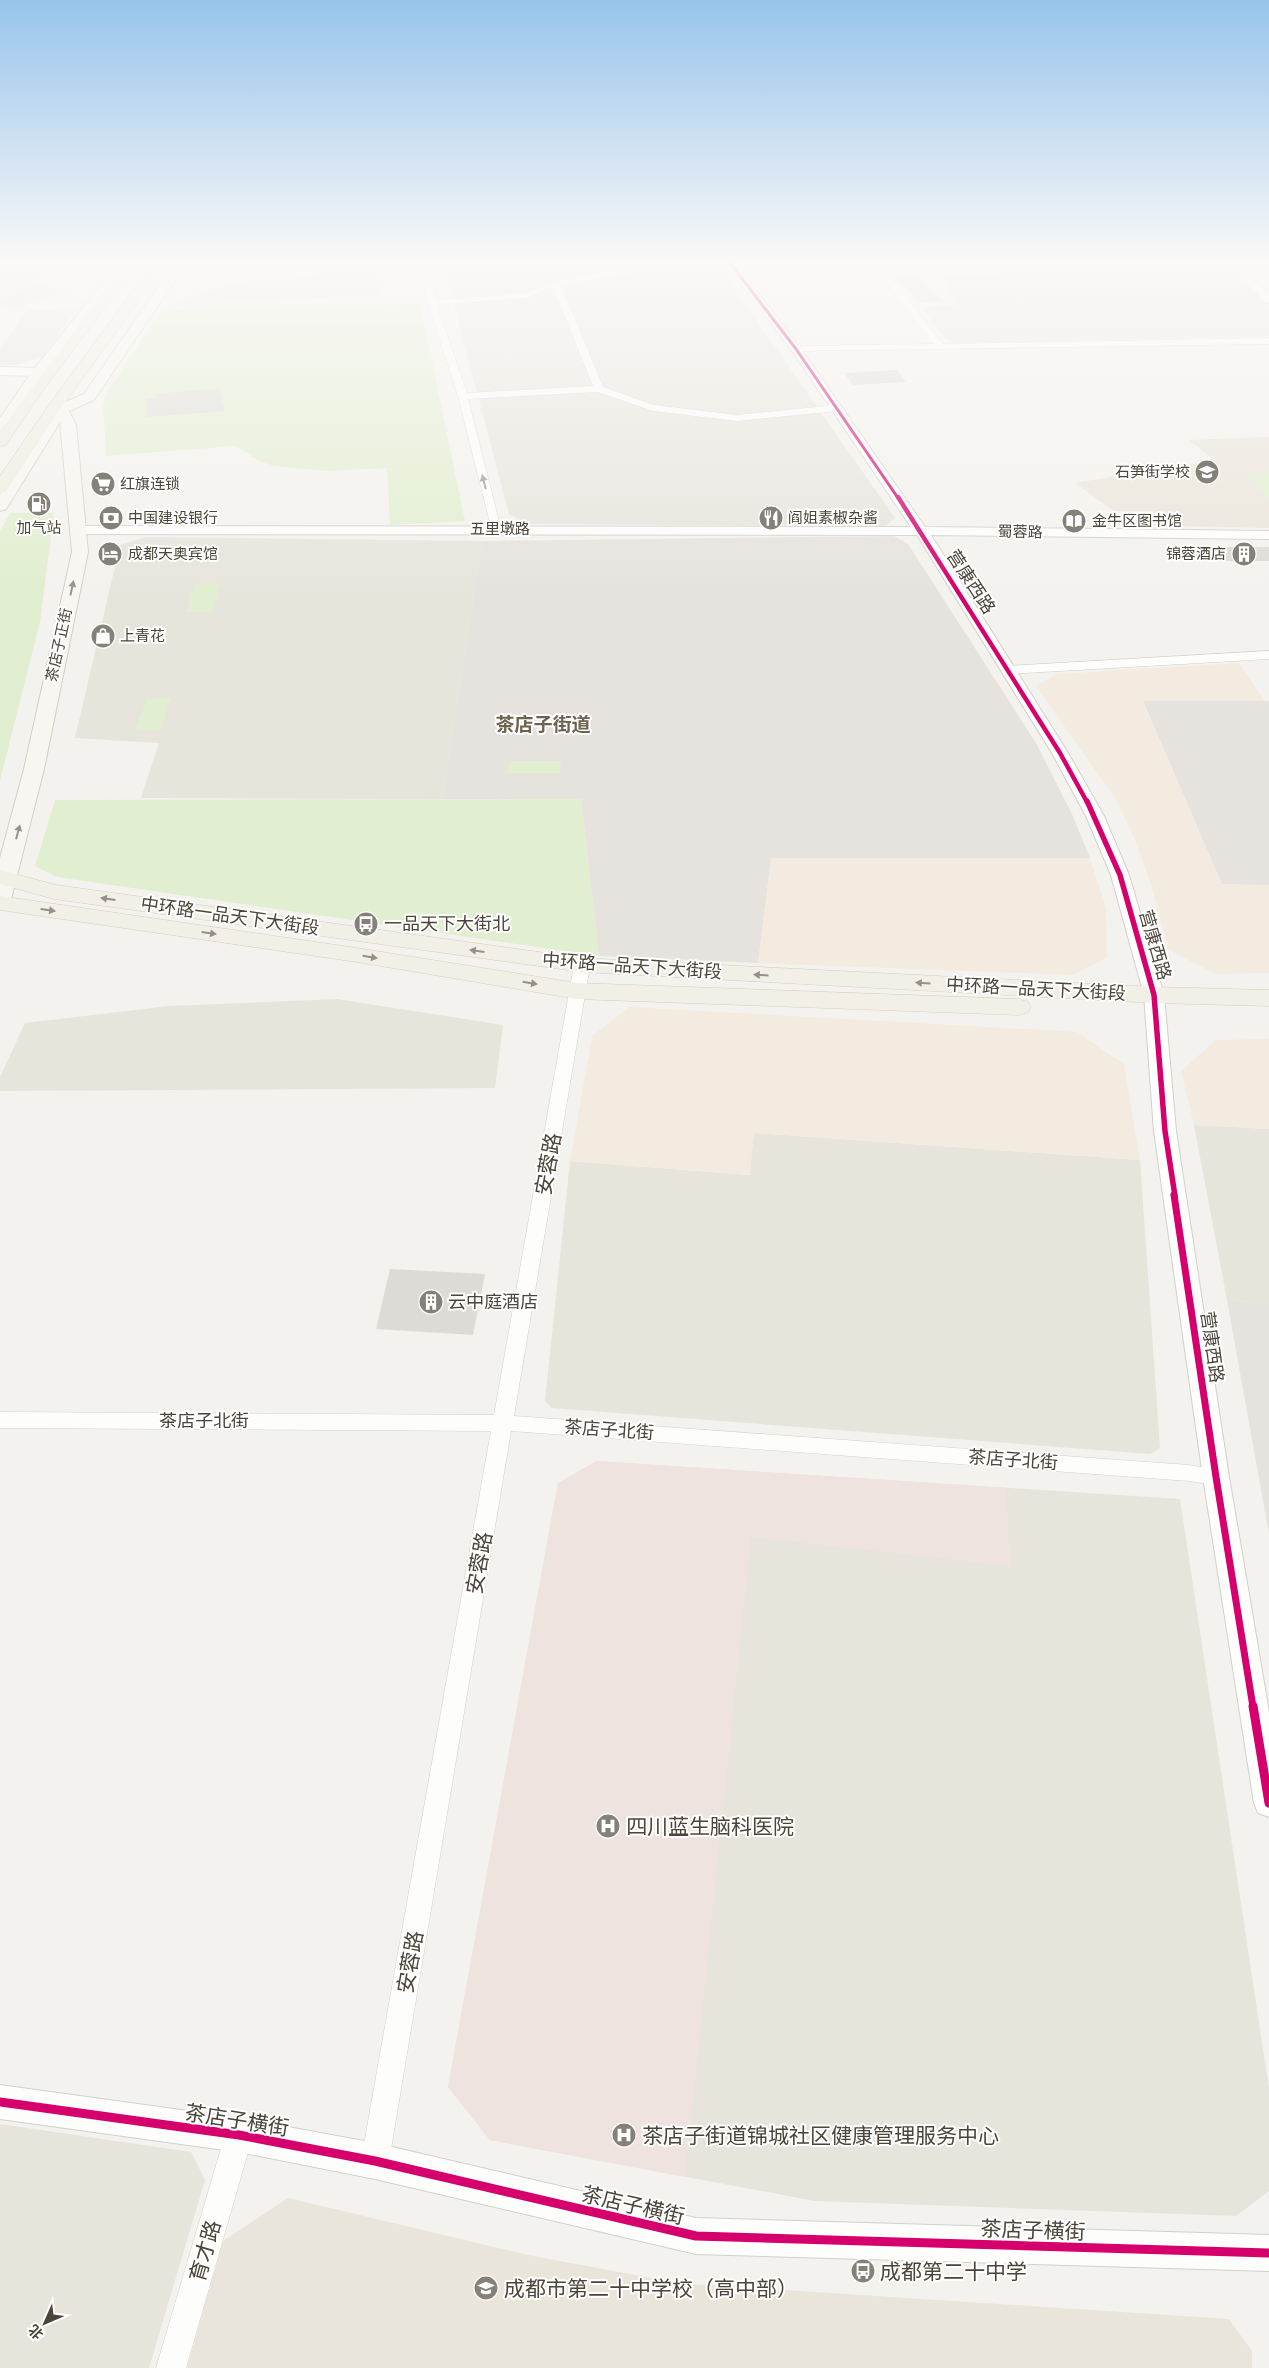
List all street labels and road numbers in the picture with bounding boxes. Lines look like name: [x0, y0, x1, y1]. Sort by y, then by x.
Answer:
street label: 五里墩路: [470, 520, 530, 538]
street label: 蜀蓉路: [997, 523, 1043, 541]
street label: 营康西路: [942, 546, 1000, 618]
street label: 茶店子正街: [42, 606, 76, 684]
street label: 中环路一品天下大街段: [139, 893, 321, 939]
street label: 营康西路: [1135, 907, 1175, 983]
street label: 中环路一品天下大街段: [541, 949, 723, 983]
street label: 中环路一品天下大街段: [946, 973, 1126, 1005]
street label: 安蓉路: [530, 1131, 566, 1197]
street label: 营康西路: [1196, 1310, 1228, 1384]
street label: 茶店子北街: [159, 1410, 249, 1432]
street label: 茶店子北街: [563, 1416, 655, 1444]
street label: 茶店子北街: [967, 1446, 1059, 1474]
street label: 安蓉路: [461, 1530, 497, 1596]
street label: 安蓉路: [392, 1929, 428, 1995]
street label: 茶店子横街: [183, 2099, 291, 2141]
street label: 茶店子横街: [579, 2181, 687, 2229]
street label: 茶店子横街: [980, 2216, 1086, 2244]
street label: 育才路: [184, 2217, 226, 2285]

